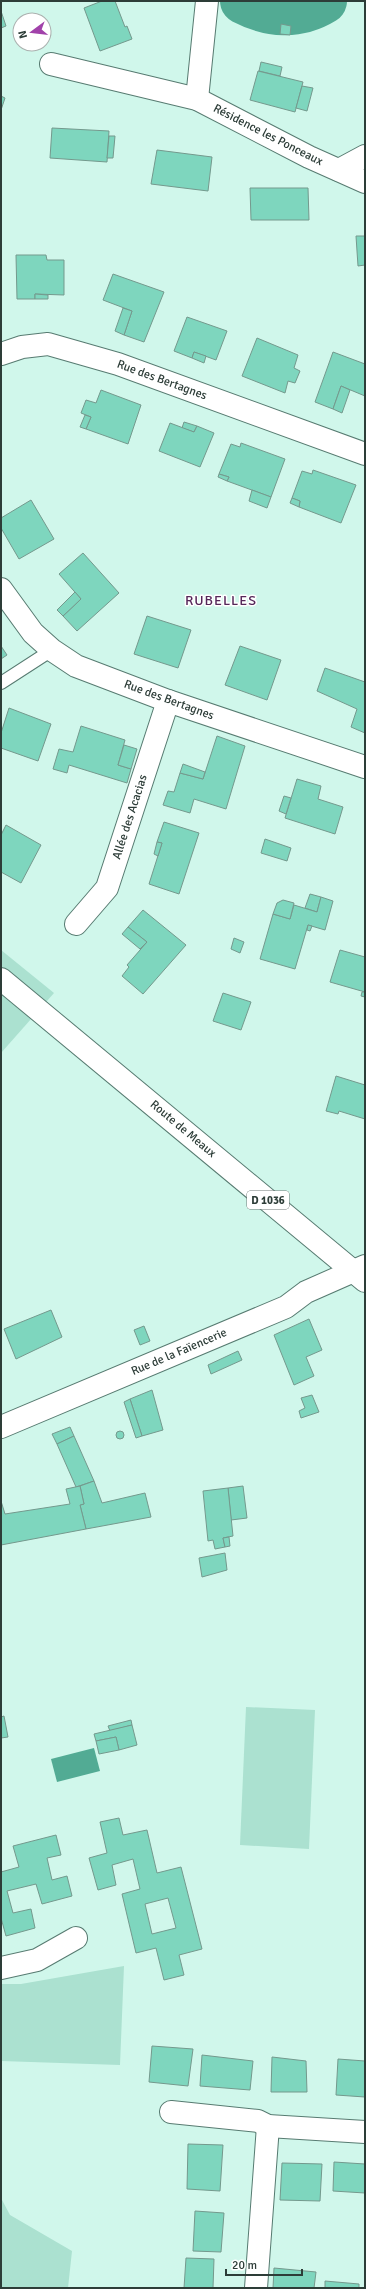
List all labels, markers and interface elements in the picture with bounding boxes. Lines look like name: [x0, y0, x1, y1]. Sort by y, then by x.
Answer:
north arrow: [12, 12, 52, 52]
text: N: [16, 29, 30, 40]
street label: Résidence les Ponceaux: [211, 101, 326, 169]
street label: Rue des Bertagnes: [115, 357, 209, 403]
district label: RUBELLES: [185, 592, 257, 609]
street label: Rue des Bertagnes: [122, 677, 216, 723]
street label: Allée des Acacias: [109, 773, 151, 861]
street label: Route de Meaux: [147, 1097, 219, 1161]
road number: D 1036: [247, 1191, 289, 1209]
street label: Rue de la Faïencerie: [129, 1325, 229, 1379]
scale bar: [226, 2251, 302, 2277]
text: 20 m: [232, 2258, 257, 2273]

